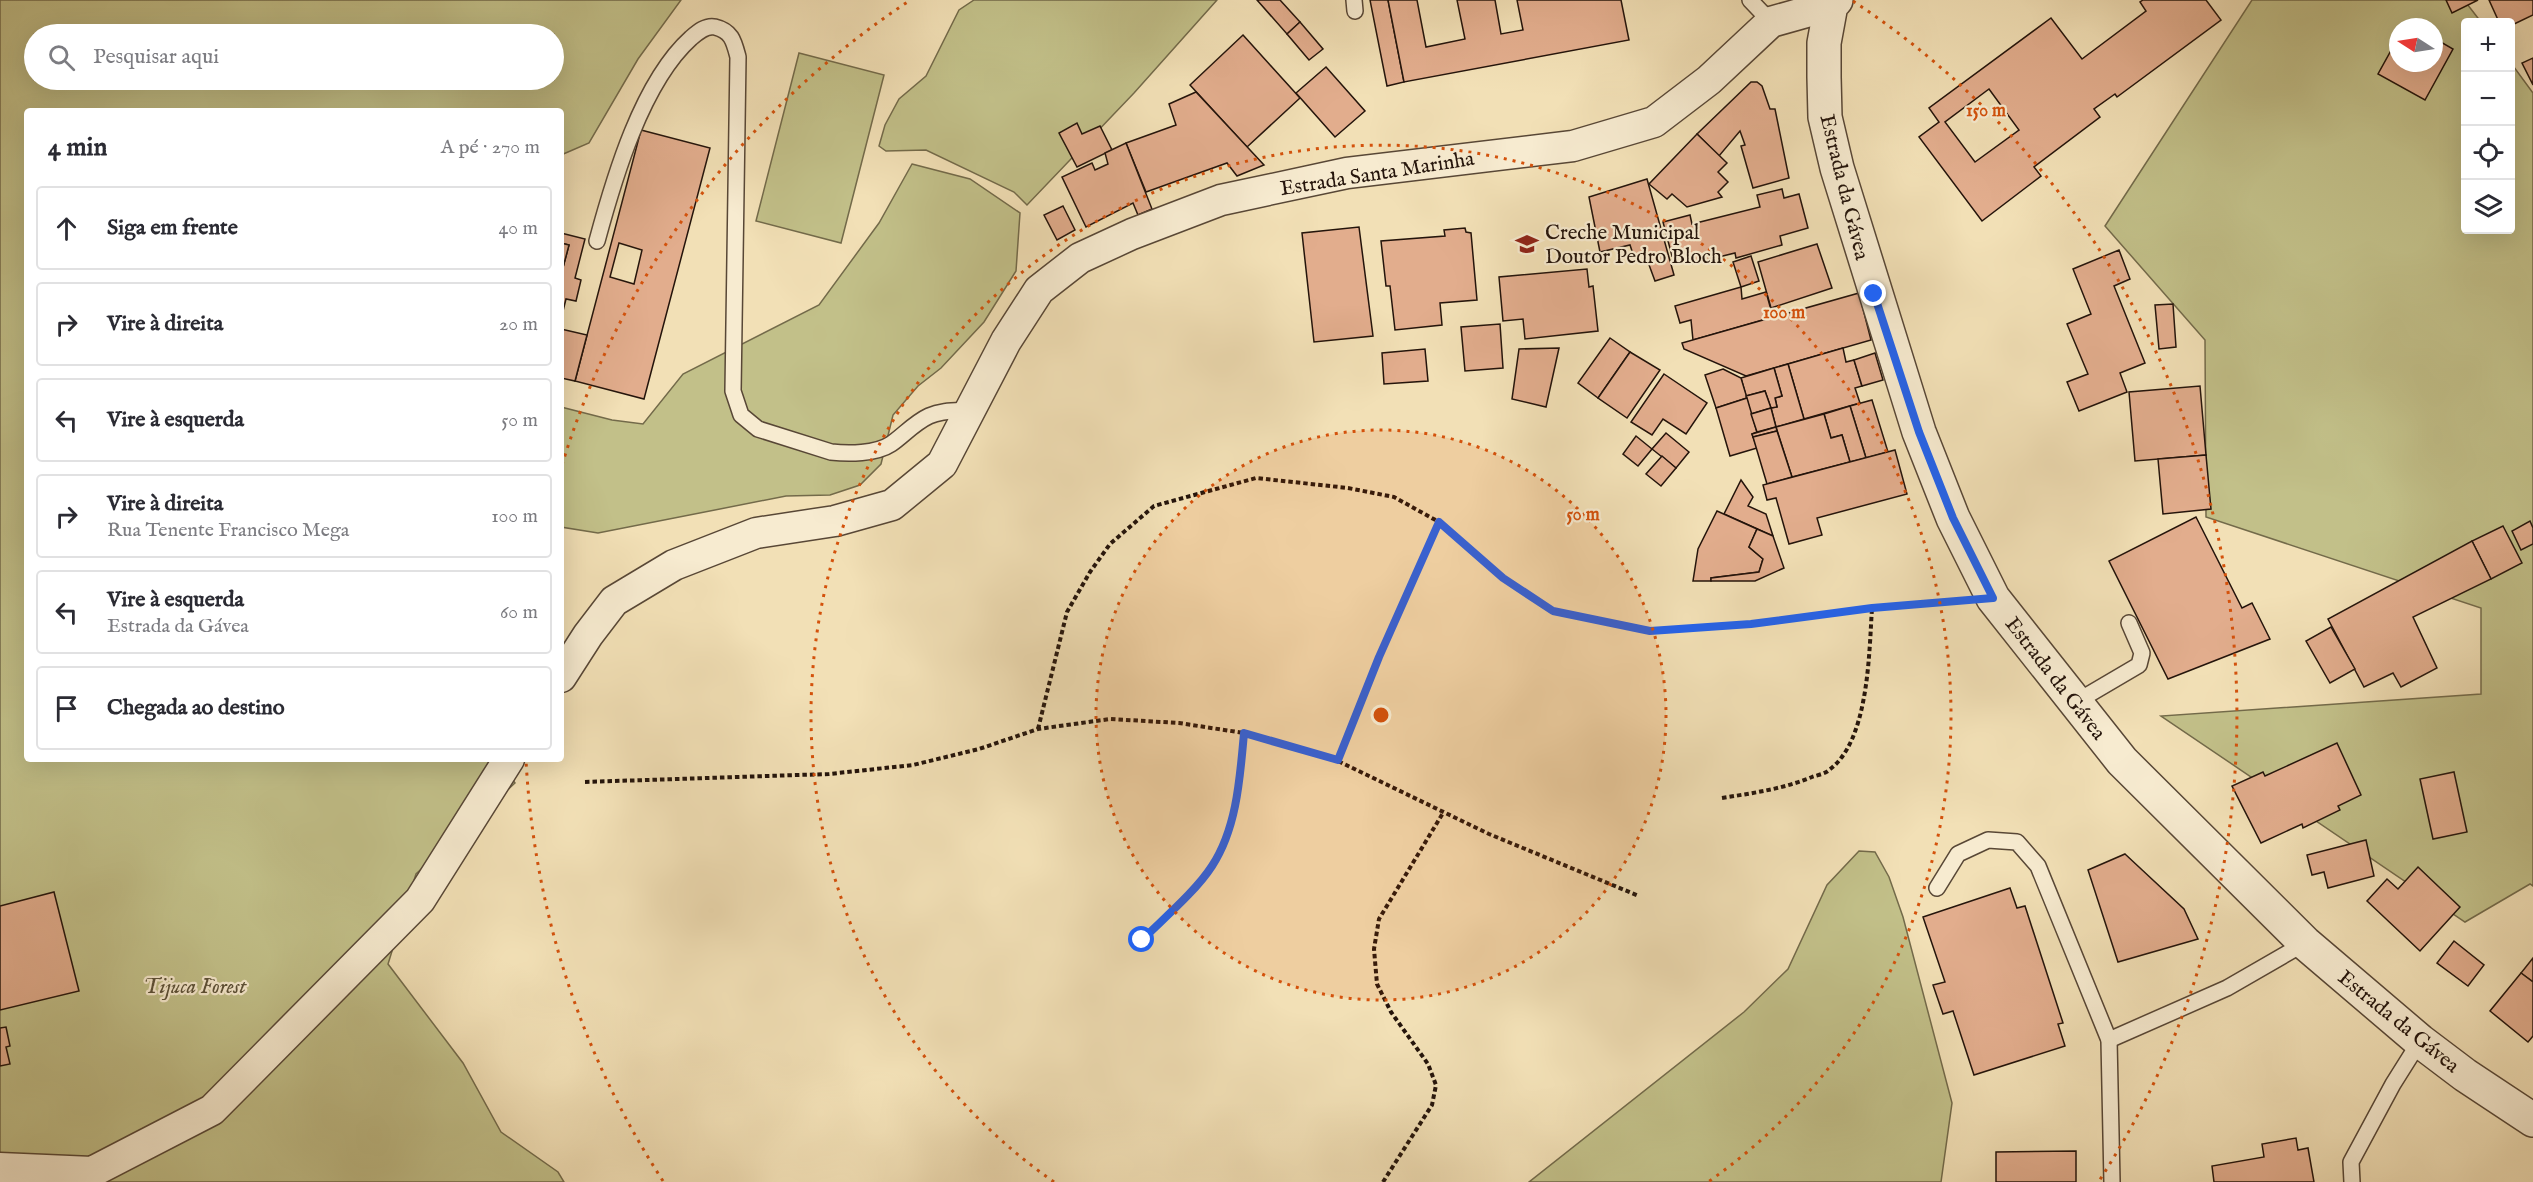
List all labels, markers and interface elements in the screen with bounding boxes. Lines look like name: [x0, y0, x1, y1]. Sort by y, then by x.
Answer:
north arrow: [2389, 18, 2443, 72]
map controls: [2461, 18, 2515, 234]
button: +: [2461, 18, 2515, 72]
search box: [24, 24, 564, 90]
icon: search: [45, 41, 78, 74]
text: Pesquisar aqui: [93, 43, 219, 71]
button: −: [2461, 72, 2515, 126]
text: 150 m: [1966, 100, 2006, 123]
street label: Estrada da Gávea: [1812, 112, 1875, 264]
button: locate: [2461, 126, 2515, 180]
text: 4 min: [48, 131, 107, 164]
text: A pé · 270 m: [441, 135, 540, 160]
street label: Estrada Santa Marinha: [1278, 146, 1477, 203]
button: layers: [2461, 180, 2515, 234]
icon: ahead: [50, 212, 83, 245]
text: Siga em frente: [107, 214, 238, 242]
text: 40 m: [499, 216, 538, 241]
place label: Creche Municipal Doutor Pedro Bloch: [1545, 220, 1722, 271]
school or university icon: Creche Municipal Doutor Pedro Bloch: [1514, 231, 1540, 257]
route end: [1860, 280, 1886, 306]
text: 100 m: [1763, 302, 1805, 325]
icon: right: [50, 308, 83, 341]
text: Vire à direita: [107, 310, 223, 338]
text: 20 m: [499, 312, 538, 337]
icon: left: [50, 404, 83, 437]
text: Vire à esquerda: [107, 406, 244, 434]
text: 50 m: [501, 408, 538, 433]
text: Vire à direita: [107, 490, 223, 518]
icon: right: [50, 500, 83, 533]
text: 100 m: [491, 504, 538, 529]
text: 50 m: [1566, 504, 1600, 527]
text: Rua Tenente Francisco Mega: [107, 518, 349, 543]
text: Vire à esquerda: [107, 586, 244, 614]
icon: left: [50, 596, 83, 629]
text: 60 m: [500, 600, 538, 625]
street label: Estrada da Gávea: [1998, 612, 2112, 747]
text: Estrada da Gávea: [107, 614, 249, 639]
icon: arrive: [50, 692, 83, 725]
text: Chegada ao destino: [107, 694, 285, 722]
centre of rings: [1371, 705, 1391, 725]
route start: [1128, 926, 1154, 952]
street label: Estrada da Gávea: [2332, 965, 2465, 1080]
park label: Tijuca Forest: [144, 974, 248, 1001]

